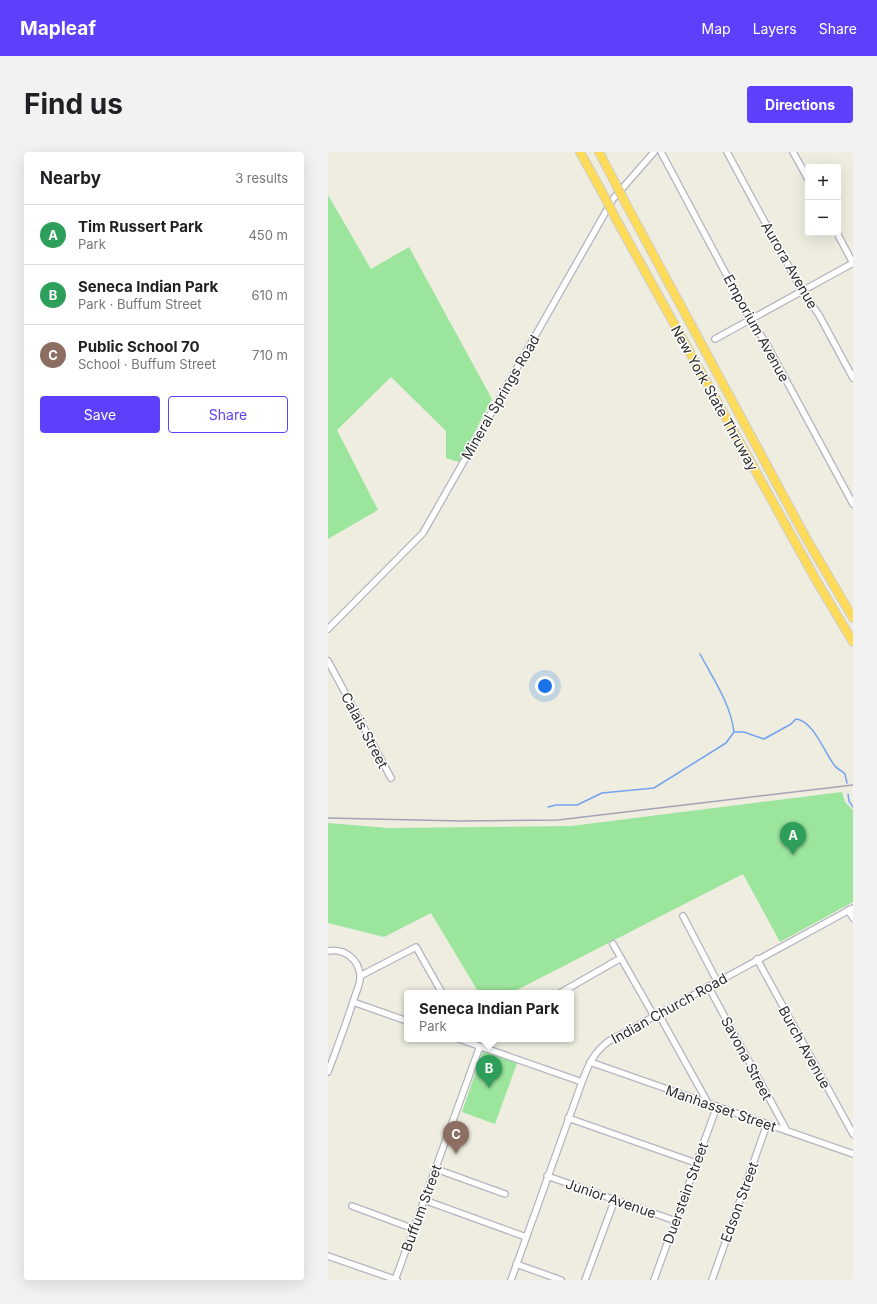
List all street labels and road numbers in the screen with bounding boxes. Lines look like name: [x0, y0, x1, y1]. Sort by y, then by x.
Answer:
street label: Aurora Avenue: [758, 218, 822, 312]
street label: Emporium Avenue: [720, 271, 794, 385]
street label: New York State Thruway: [668, 322, 762, 474]
street label: Mineral Springs Road: [457, 332, 543, 462]
street label: Calais Street: [338, 689, 392, 771]
street label: Indian Church Road: [608, 969, 730, 1047]
street label: Burch Avenue: [775, 1003, 835, 1091]
street label: Savona Street: [718, 1013, 776, 1103]
street label: Manhasset Street: [663, 1081, 779, 1135]
street label: Duerstein Street: [659, 1139, 711, 1246]
street label: Edson Street: [717, 1159, 762, 1245]
street label: Buffum Street: [397, 1162, 445, 1254]
street label: Junior Avenue: [563, 1175, 659, 1221]

